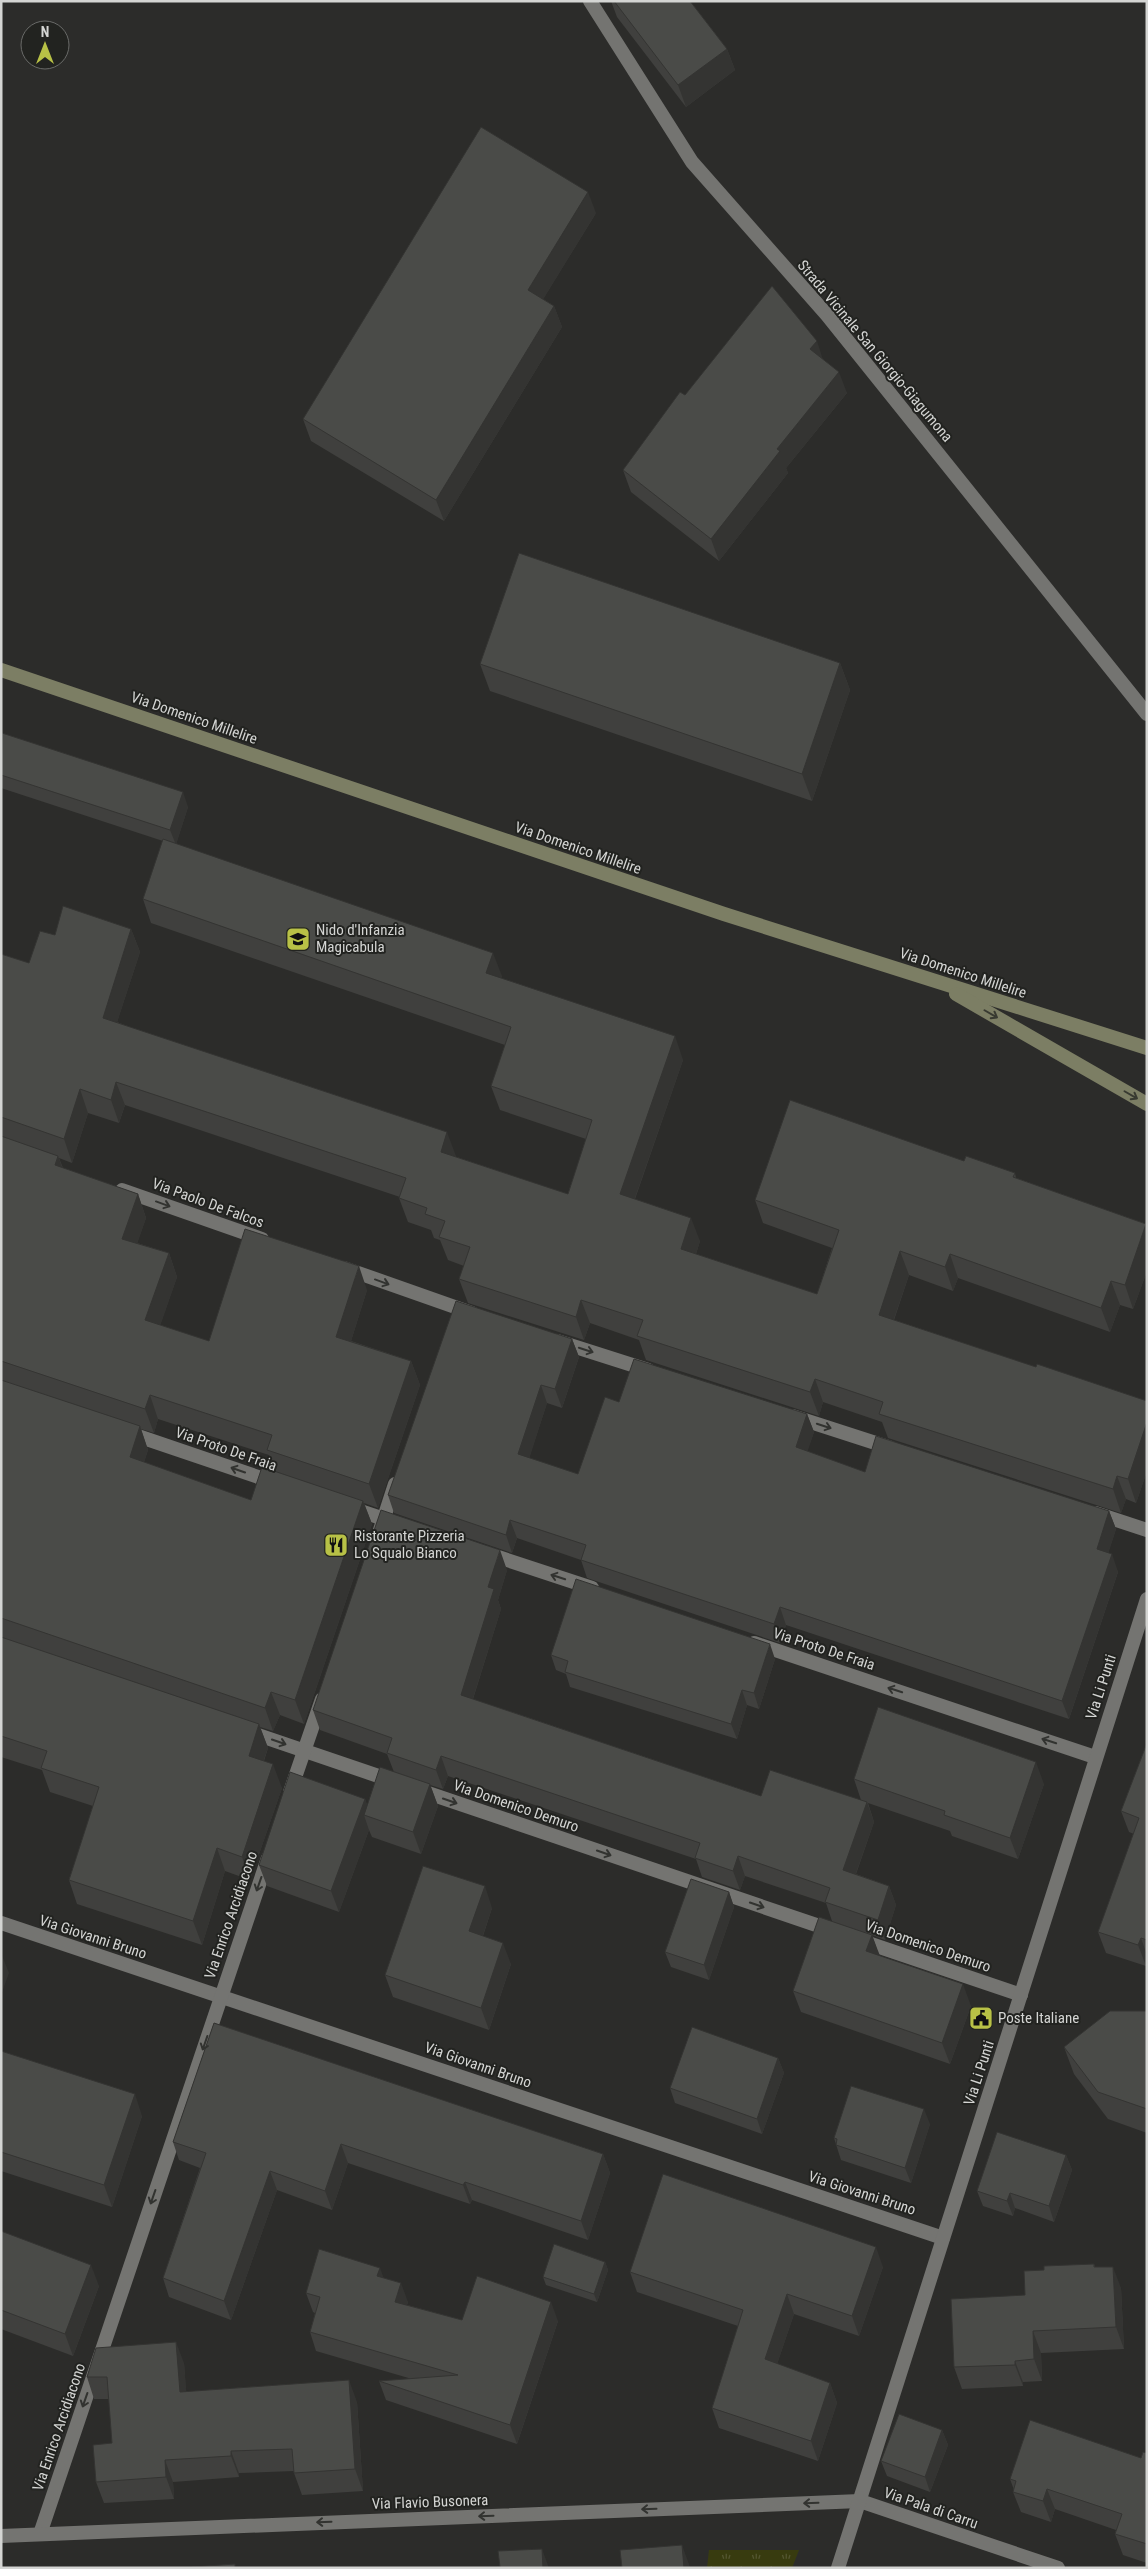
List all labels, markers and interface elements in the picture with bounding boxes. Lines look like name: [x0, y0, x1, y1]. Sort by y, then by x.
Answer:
north arrow: [20, 20, 70, 70]
text: N: [41, 24, 49, 40]
street label: Strada Vicinale San Giorgio-Giagumona: [794, 256, 956, 446]
street label: Via Domenico Millelire: [128, 688, 260, 748]
street label: Via Domenico Millelire: [512, 818, 644, 878]
place label: Nido d'Infanzia Magicabula: [316, 921, 405, 956]
school or university icon: Nido d'Infanzia Magicabula: [285, 926, 311, 952]
street label: Via Domenico Millelire: [897, 944, 1029, 1002]
one-way arrow: [983, 1009, 998, 1019]
one-way arrow: [1124, 1091, 1138, 1101]
street label: Via Paolo De Falcos: [150, 1174, 267, 1232]
one-way arrow: [154, 1200, 170, 1209]
one-way arrow: [373, 1278, 389, 1287]
one-way arrow: [577, 1346, 593, 1355]
one-way arrow: [815, 1422, 831, 1432]
street label: Via Proto De Fraia: [173, 1423, 279, 1475]
one-way arrow: [231, 1465, 246, 1474]
place label: Ristorante Pizzeria Lo Squalo Bianco: [354, 1527, 465, 1562]
restaurant icon: Ristorante Pizzeria Lo Squalo Bianco: [323, 1532, 349, 1558]
one-way arrow: [551, 1572, 566, 1581]
street label: Via Proto De Fraia: [771, 1624, 877, 1674]
street label: Via Li Punti: [1082, 1652, 1120, 1722]
one-way arrow: [887, 1684, 903, 1694]
one-way arrow: [1042, 1736, 1057, 1745]
one-way arrow: [271, 1738, 287, 1748]
street label: Via Domenico Demuro: [451, 1776, 581, 1836]
one-way arrow: [441, 1796, 457, 1806]
street label: Via Enrico Arcidiacono: [201, 1849, 261, 1981]
one-way arrow: [595, 1849, 611, 1858]
one-way arrow: [254, 1876, 263, 1891]
one-way arrow: [749, 1901, 765, 1910]
street label: Via Giovanni Bruno: [37, 1911, 149, 1963]
street label: Via Domenico Demuro: [863, 1916, 993, 1976]
public building icon: Poste Italiane: [968, 2005, 994, 2031]
place label: Poste Italiane: [998, 2009, 1079, 2027]
one-way arrow: [199, 2034, 209, 2050]
street label: Via Giovanni Bruno: [422, 2038, 534, 2092]
street label: Via Li Punti: [960, 2038, 998, 2108]
street label: Via Giovanni Bruno: [806, 2167, 918, 2219]
one-way arrow: [148, 2188, 157, 2204]
street label: Via Enrico Arcidiacono: [29, 2361, 89, 2493]
one-way arrow: [79, 2392, 89, 2408]
street label: Via Pala di Carru: [882, 2483, 980, 2533]
street label: Via Flavio Busonera: [371, 2491, 489, 2513]
one-way arrow: [803, 2498, 820, 2508]
one-way arrow: [641, 2505, 657, 2514]
one-way arrow: [479, 2511, 495, 2520]
one-way arrow: [316, 2518, 332, 2527]

